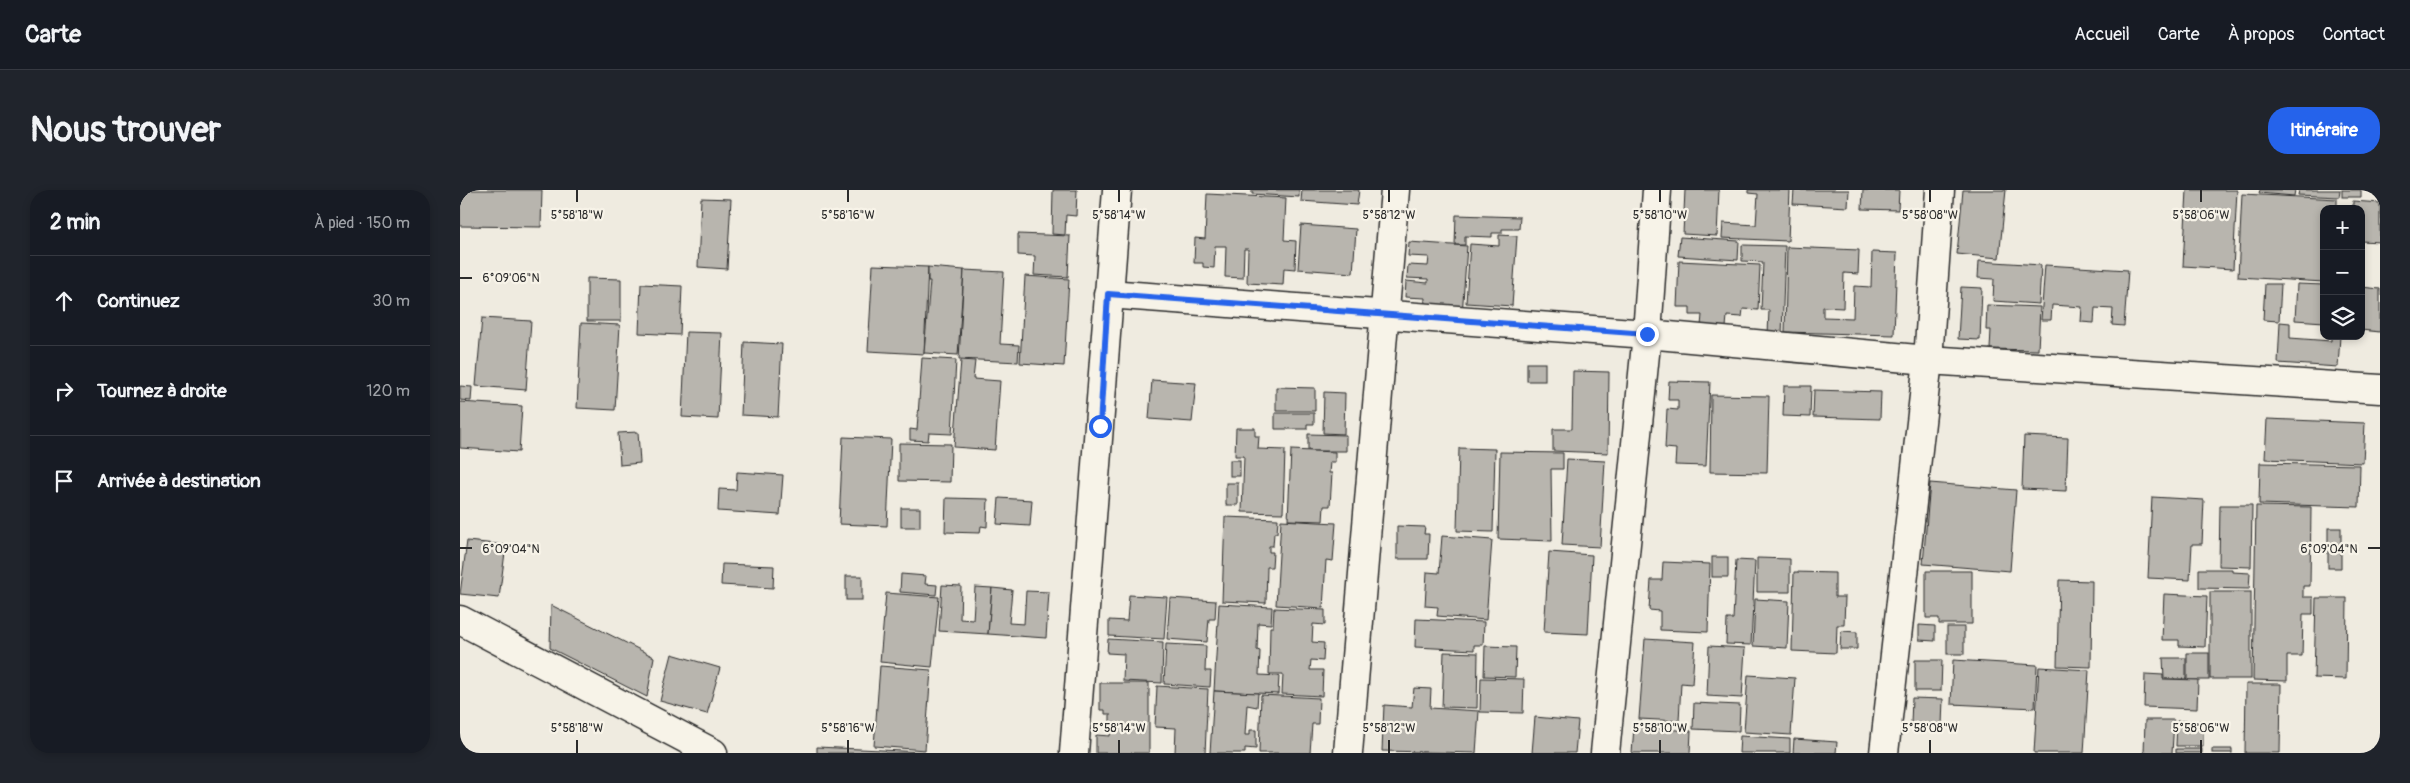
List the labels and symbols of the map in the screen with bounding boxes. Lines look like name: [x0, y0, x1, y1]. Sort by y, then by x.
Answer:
text: 5°58'18"W: [551, 208, 603, 223]
text: 5°58'16"W: [821, 208, 875, 223]
text: 5°58'14"W: [1092, 208, 1146, 223]
text: 5°58'12"W: [1362, 208, 1416, 223]
text: 5°58'10"W: [1633, 208, 1687, 223]
text: 5°58'08"W: [1902, 208, 1958, 223]
text: 5°58'06"W: [2173, 208, 2230, 223]
text: 6°09'06"N: [482, 271, 540, 286]
route end: [1636, 323, 1659, 346]
route start: [1089, 415, 1112, 438]
text: 6°09'04"N: [482, 542, 540, 557]
text: 6°09'04"N: [2300, 542, 2358, 557]
text: 5°58'18"W: [551, 721, 603, 736]
text: 5°58'16"W: [821, 721, 875, 736]
text: 5°58'14"W: [1092, 721, 1146, 736]
text: 5°58'12"W: [1362, 721, 1416, 736]
text: 5°58'10"W: [1633, 721, 1687, 736]
text: 5°58'08"W: [1902, 721, 1958, 736]
text: 5°58'06"W: [2173, 721, 2230, 736]

